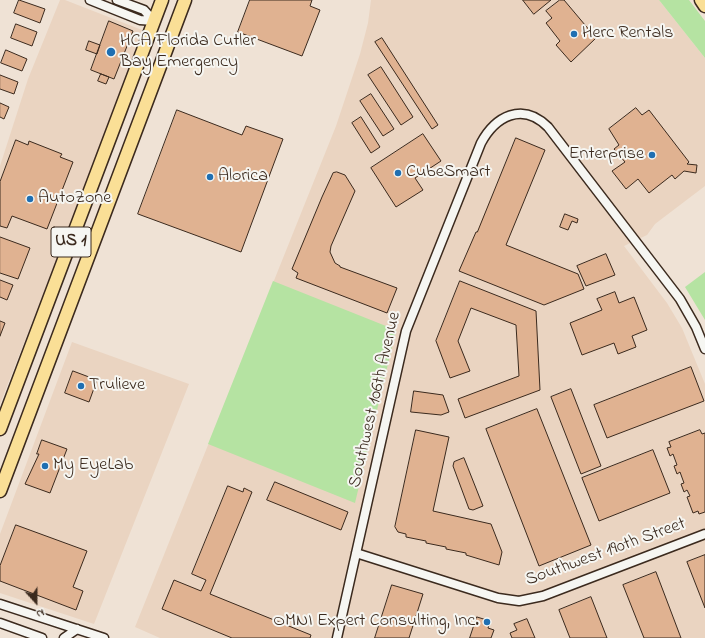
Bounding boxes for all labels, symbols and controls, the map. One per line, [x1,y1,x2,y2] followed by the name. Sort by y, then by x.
[582,23,673,45] place label: Herc Rentals
[569,29,579,39] marker: Herc Rentals
[120,31,256,74] place label: HCA Florida Cutler Bay Emergency
[105,46,117,58] marker: HCA Florida Cutler Bay Emergency
[569,144,644,166] place label: Enterprise
[647,150,657,160] marker: Enterprise
[406,162,491,184] place label: CubeSmart
[218,166,268,188] place label: Alorica
[393,168,403,178] marker: CubeSmart
[205,172,215,182] marker: Alorica
[38,188,111,210] place label: AutoZone
[25,194,35,204] marker: AutoZone
[51,227,91,257] road number: US 1
[345,310,407,490] street label: Southwest 106th Avenue
[89,375,145,397] place label: Trulieve
[76,381,86,391] marker: Trulieve
[53,455,133,477] place label: My EyeLab
[40,461,50,471] marker: My EyeLab
[523,514,689,592] street label: Southwest 190th Street
[16,582,56,622] north arrow
[34,604,47,622] text: N
[273,611,479,633] place label: OMNI Expert Consulting, Inc.
[482,617,492,627] marker: OMNI Expert Consulting, Inc.

